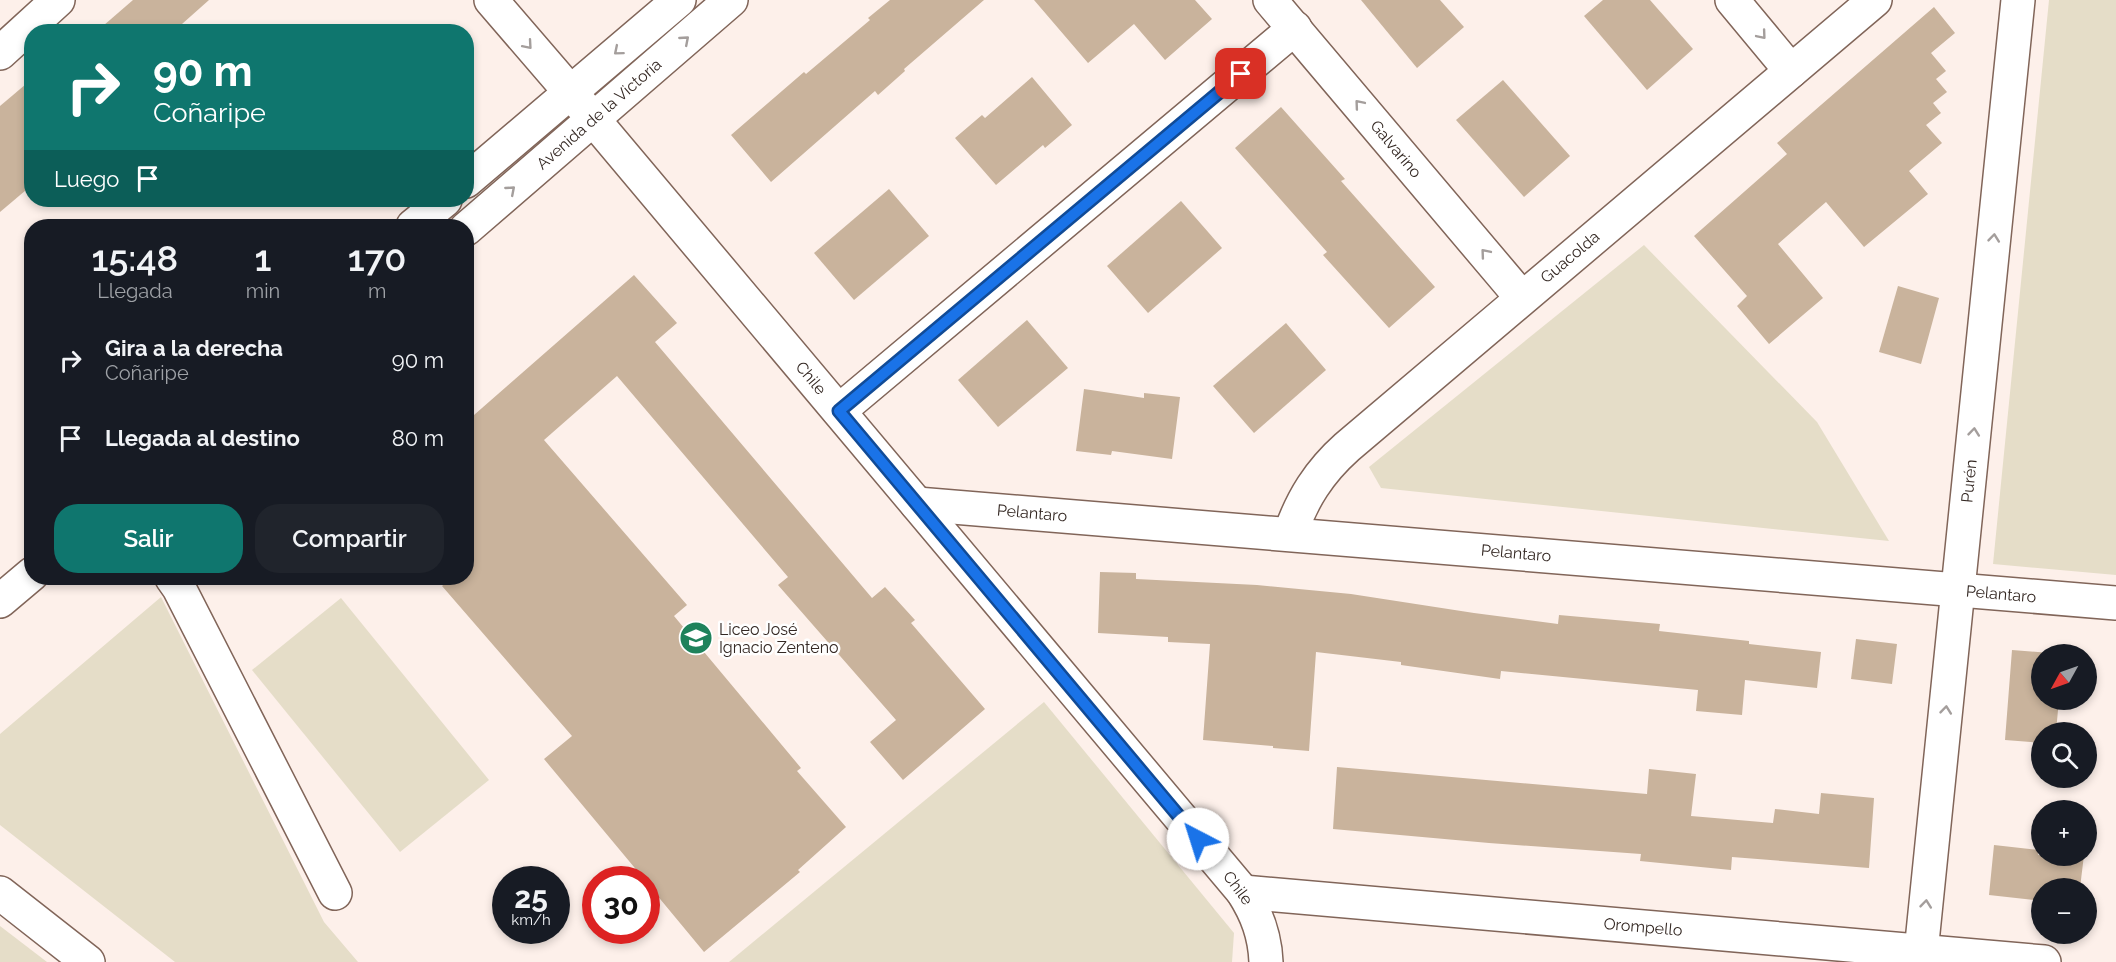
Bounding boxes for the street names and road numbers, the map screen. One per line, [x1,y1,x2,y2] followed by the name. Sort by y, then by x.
[533,55,665,173] street label: Avenida de la Victoria
[1366,116,1426,182] street label: Galvarino
[1537,227,1603,287] street label: Guacolda
[792,358,830,398] street label: Chile
[1957,458,1981,504] street label: Purén
[996,500,1068,526] street label: Pelantaro
[1480,540,1552,566] street label: Pelantaro
[1965,581,2037,607] street label: Pelantaro
[1219,867,1257,909] street label: Chile
[1603,914,1683,940] street label: Orompello

